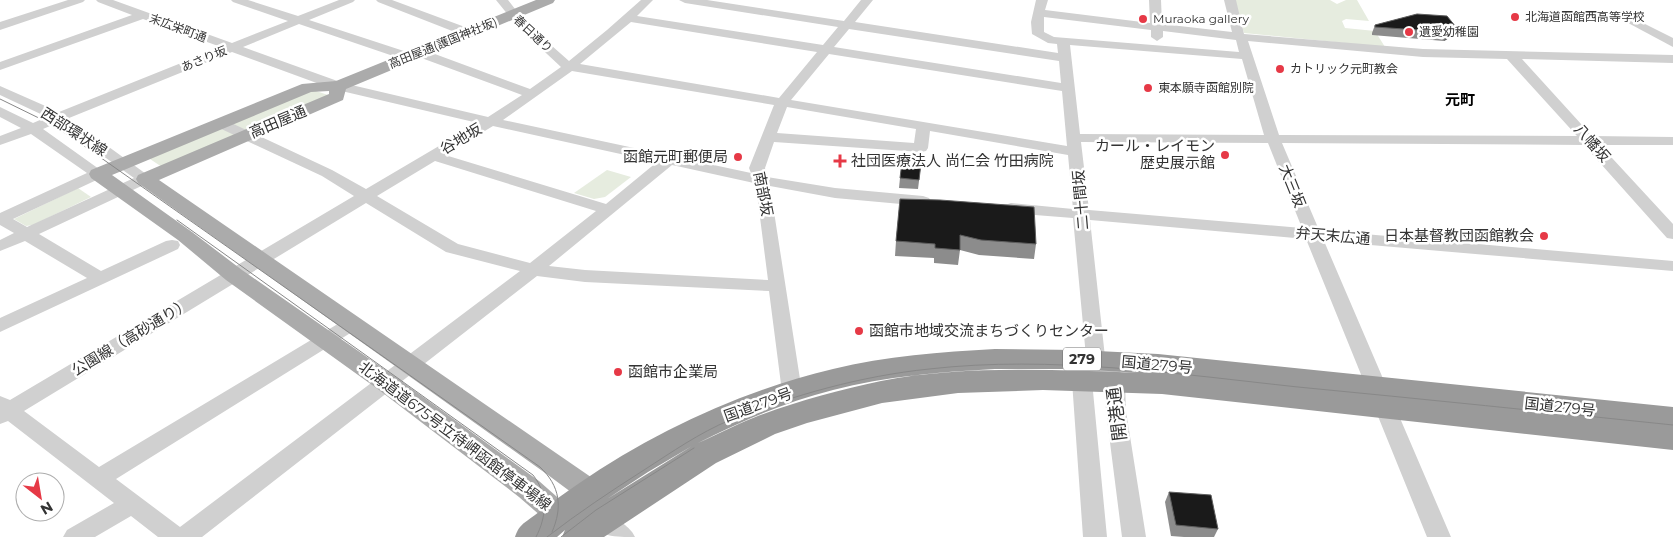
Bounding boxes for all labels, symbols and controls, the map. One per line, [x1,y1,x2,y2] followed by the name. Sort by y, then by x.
[1525,9,1645,24] place label: 北海道函館西高等学校
[147,10,209,45] street label: 末広栄町通
[1153,11,1249,26] place label: Muraoka gallery
[1509,11,1521,23] marker: 北海道函館西高等学校
[511,12,556,55] street label: 春日通り
[1137,13,1149,25] marker: Muraoka gallery
[386,14,499,71] street label: 高田屋通(護国神社坂)
[1419,24,1479,39] place label: 遺愛幼稚園
[1403,26,1415,38] marker: 遺愛幼稚園
[179,43,229,74] street label: あさり坂
[1290,61,1398,76] place label: カトリック元町教会
[1274,63,1286,75] marker: カトリック元町教会
[1158,80,1254,95] place label: 東本願寺函館別院
[1142,82,1154,94] marker: 東本願寺函館別院
[1445,90,1475,109] district label: 元町
[246,101,309,142] street label: 高田屋通
[38,103,111,160] street label: 西部環状線
[437,119,485,158] street label: 谷地坂
[1570,120,1614,166] street label: 八幡坂
[1095,136,1215,172] place label: カール・レイモン 歴史展示館
[623,147,728,166] place label: 函館元町郵便局
[1219,149,1231,161] marker: カール・レイモン 歴史展示館
[732,151,744,163] marker: 函館元町郵便局
[851,151,1054,170] place label: 社団医療法人 尚仁会 竹田病院
[833,154,847,168] marker: 社団医療法人 尚仁会 竹田病院
[1275,161,1310,210] street label: 大三坂
[1068,169,1093,231] street label: 二十間坂
[750,170,777,218] street label: 南部坂
[1295,223,1371,248] street label: 弁天末広通
[1384,226,1534,245] place label: 日本基督教団函館教会
[1538,230,1550,242] marker: 日本基督教団函館教会
[68,294,194,379] street label: 公園線（高砂通り）
[869,321,1109,340] place label: 函館市地域交流まちづくりセンター
[853,325,865,337] marker: 函館市地域交流まちづくりセンター
[1063,348,1101,370] road number: 279
[1121,352,1193,377] street label: 国道279号
[355,357,555,514] street label: 北海道道675号立待岬函館停車場線
[628,362,718,381] place label: 函館市企業局
[612,366,624,378] marker: 函館市企業局
[721,383,795,426] street label: 国道279号
[1103,386,1131,442] street label: 開港通
[1524,393,1597,420] street label: 国道279号
[15,472,65,522] north arrow
[37,498,56,519] text: N

